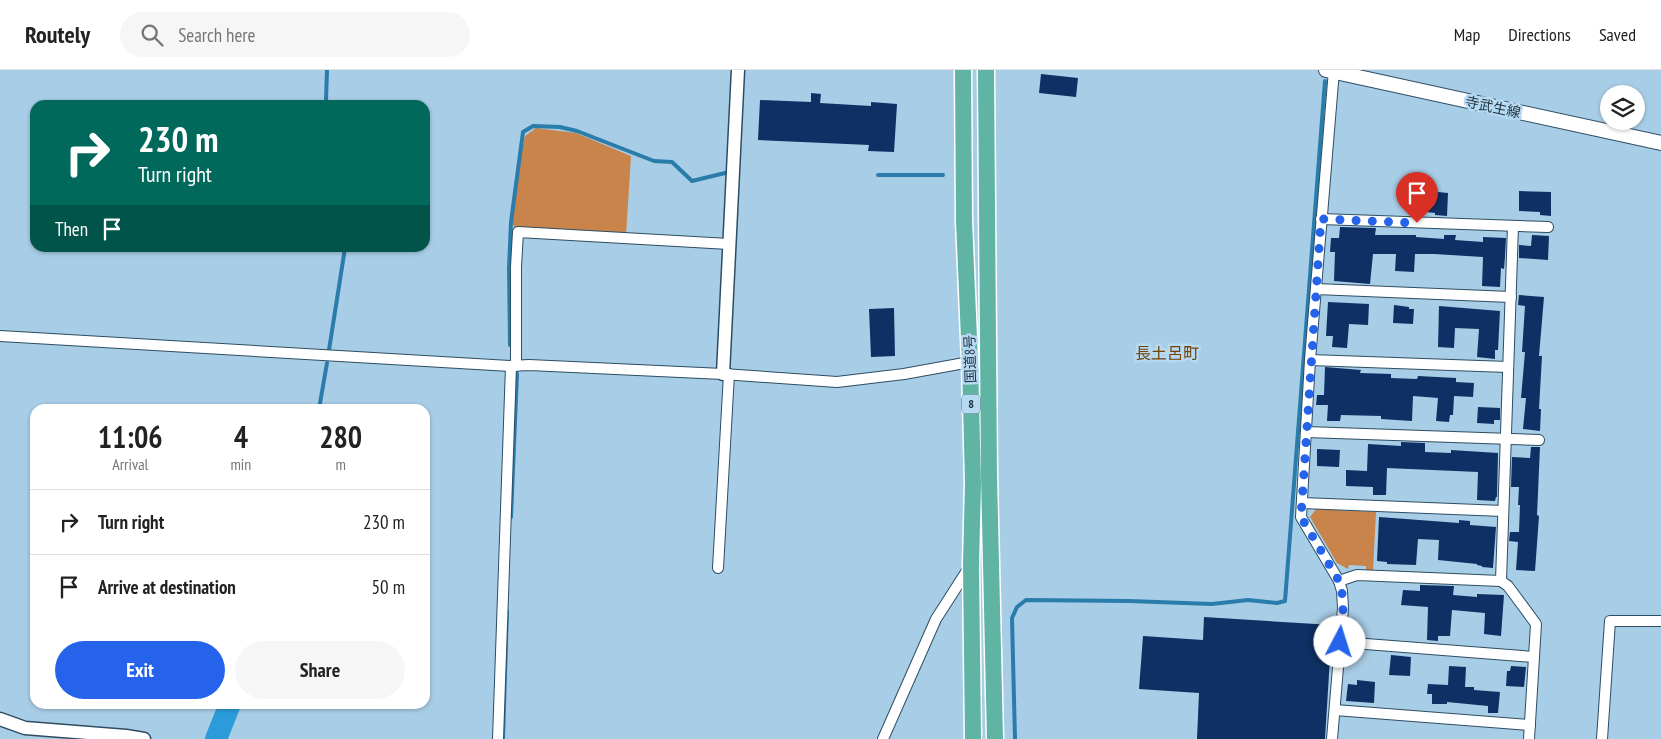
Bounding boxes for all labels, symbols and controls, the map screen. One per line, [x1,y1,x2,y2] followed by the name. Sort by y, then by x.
[120,12,470,57] search box
[25,19,90,50] text: Routely
[138,21,166,49] icon: search
[178,23,255,47] text: Search here
[1454,23,1480,46] text: Map
[1508,23,1571,46] text: Directions
[1599,23,1636,46] text: Saved
[1600,85,1645,130] map controls
[1600,85,1645,130] button: layers
[1464,92,1522,122] street label: 寺武生線
[138,116,219,162] text: 230 m
[55,120,120,185] icon: right
[138,160,212,188] text: Turn right
[1396,172,1438,223] pin
[1403,179,1431,207] icon: arrive
[98,215,126,243] icon: arrive
[55,217,88,241] text: Then
[960,335,980,383] street label: 国道8号
[1135,343,1199,363] district label: 長土呂町
[962,394,980,414] road number: 8
[98,417,163,456] text: 11:06
[234,417,248,456] text: 4
[319,417,362,456] text: 280
[112,454,148,474] text: Arrival
[230,454,251,474] text: min
[335,454,346,474] text: m
[55,508,83,536] icon: right
[98,510,164,534] text: Turn right
[363,510,405,534] text: 230 m
[55,573,83,601] icon: arrive
[98,575,236,599] text: Arrive at destination
[372,575,405,599] text: 50 m
[1313,615,1365,667] position arrow
[55,641,225,699] button: Exit
[235,641,405,699] button: Share

